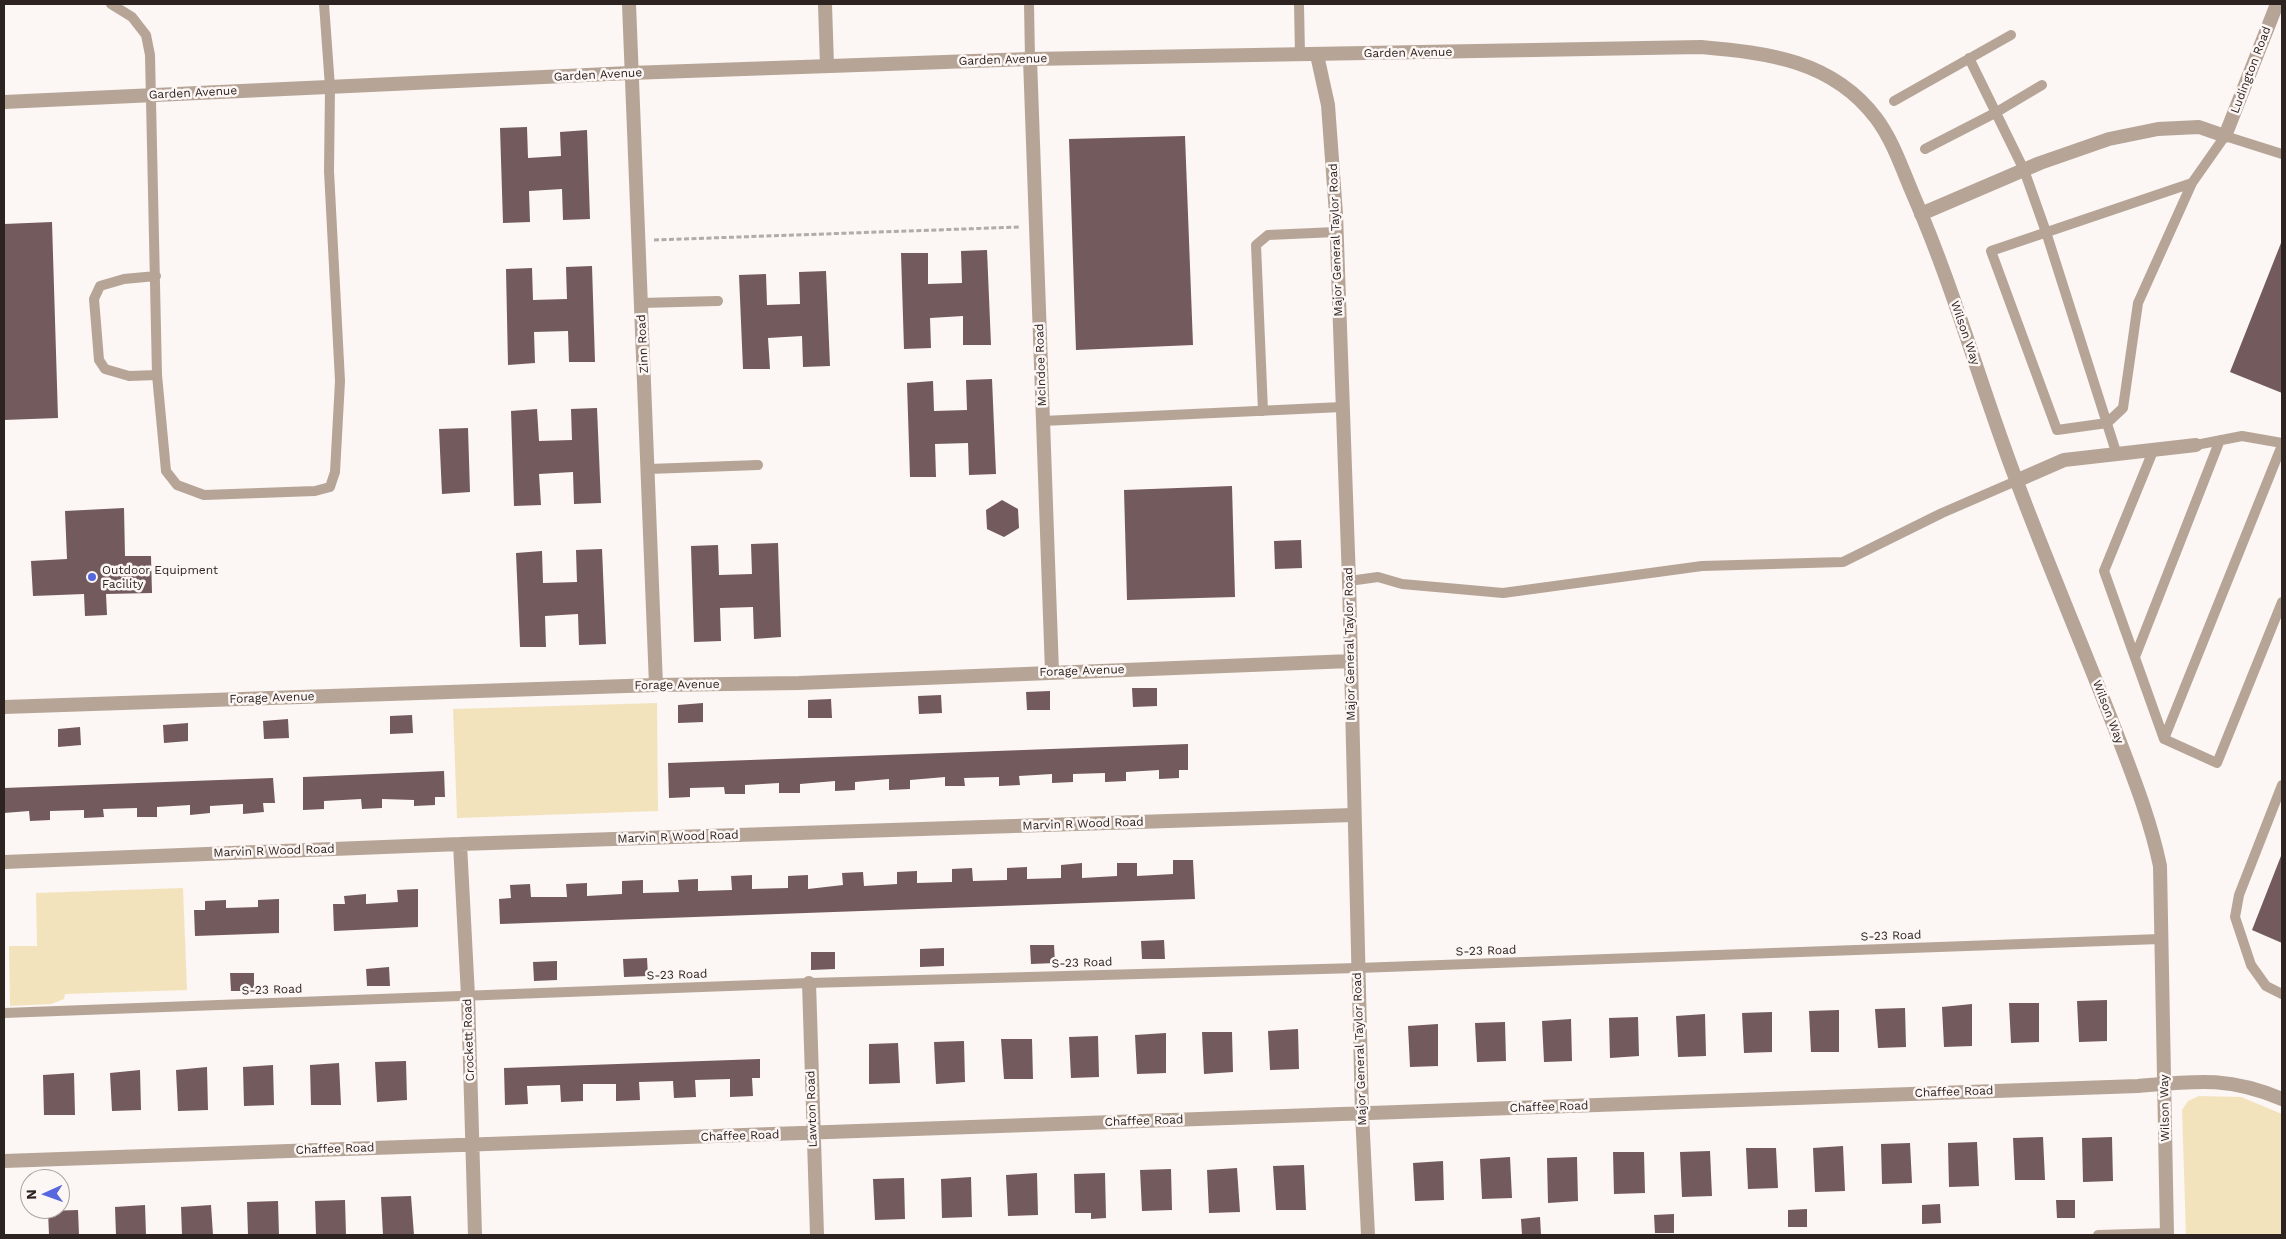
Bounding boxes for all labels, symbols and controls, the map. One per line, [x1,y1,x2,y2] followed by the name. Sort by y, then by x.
[2228,24,2274,116] street label: Ludington Road
[1364,45,1452,61] street label: Garden Avenue
[958,51,1048,69] street label: Garden Avenue
[553,65,643,85] street label: Garden Avenue
[148,83,238,103] street label: Garden Avenue
[1326,163,1346,317] street label: Major General Taylor Road
[1947,299,1983,367] street label: Wilson Way
[634,314,652,374] street label: Zinn Road
[1032,323,1050,407] street label: McIndoe Road
[102,563,218,591] place label: Outdoor Equipment Facility
[1341,567,1359,721] street label: Major General Taylor Road
[86,571,98,583] marker: Outdoor Equipment Facility
[1039,662,1125,680] street label: Forage Avenue
[634,677,720,693] street label: Forage Avenue
[2089,678,2127,746] street label: Wilson Way
[229,689,315,707] street label: Forage Avenue
[1022,815,1144,833] street label: Marvin R Wood Road
[617,828,739,846] street label: Marvin R Wood Road
[213,842,335,860] street label: Marvin R Wood Road
[1860,928,1922,944] street label: S-23 Road
[1455,943,1517,959] street label: S-23 Road
[1051,955,1113,971] street label: S-23 Road
[646,967,708,983] street label: S-23 Road
[1350,972,1370,1126] street label: Major General Taylor Road
[241,982,303,998] street label: S-23 Road
[460,998,478,1082] street label: Crockett Road
[803,1070,821,1148] street label: Lawton Road
[2157,1074,2173,1142] street label: Wilson Way
[1914,1083,1994,1101] street label: Chaffee Road
[1509,1098,1589,1116] street label: Chaffee Road
[1104,1112,1184,1130] street label: Chaffee Road
[700,1127,780,1145] street label: Chaffee Road
[295,1140,375,1158] street label: Chaffee Road
[20,1169,70,1219] north arrow
[23,1189,39,1200] text: N

